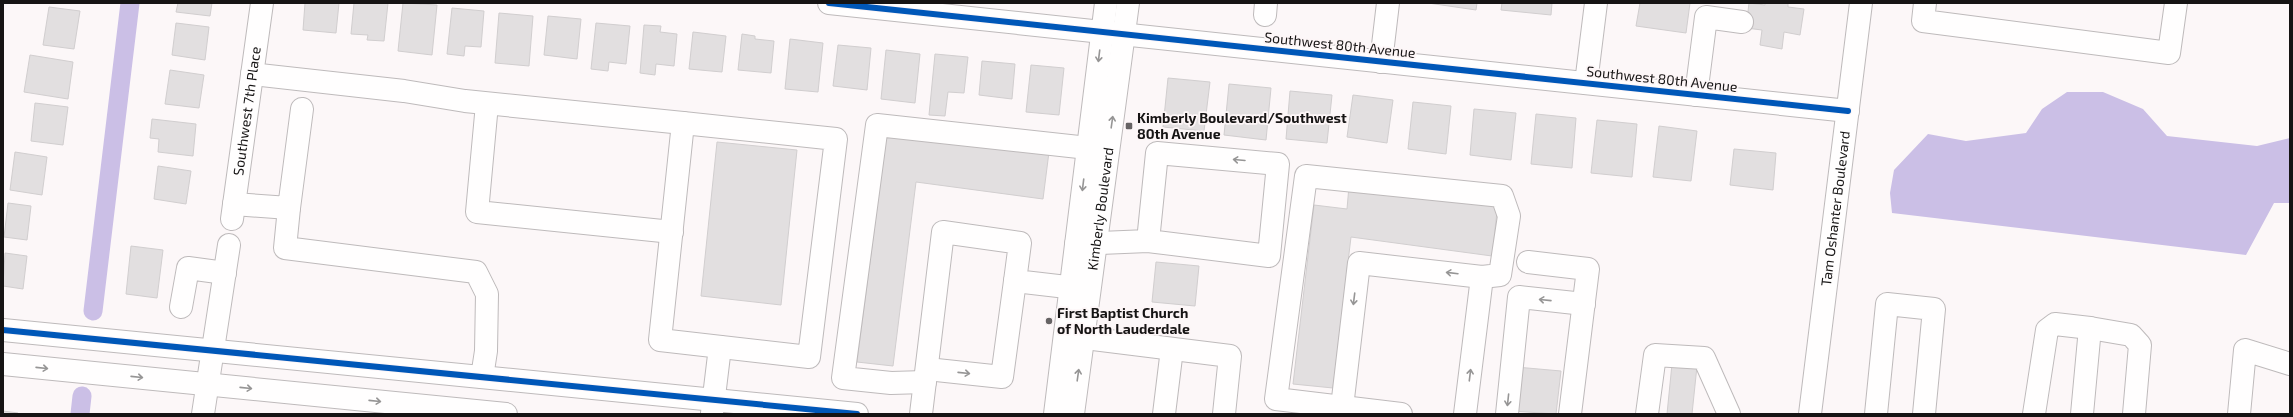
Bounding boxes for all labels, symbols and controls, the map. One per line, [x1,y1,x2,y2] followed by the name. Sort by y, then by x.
[1264,28,1417,61] street label: Southwest 80th Avenue
[229,45,264,177] street label: Southwest 7th Place
[1095,49,1103,62] one-way arrow
[1586,62,1739,95] street label: Southwest 80th Avenue
[1137,109,1347,142] place label: Kimberly Boulevard/Southwest 80th Avenue
[1108,116,1116,129] one-way arrow
[1124,121,1134,131] marker: Kimberly Boulevard/Southwest 80th Avenue
[1817,130,1853,287] street label: Tam Oshanter Boulevard
[1083,146,1117,271] street label: Kimberly Boulevard
[1233,157,1246,164] one-way arrow
[1079,178,1087,191] one-way arrow
[1446,269,1459,277] one-way arrow
[1351,292,1358,305] one-way arrow
[1539,296,1552,303] one-way arrow
[1057,304,1190,337] place label: First Baptist Church of North Lauderdale
[1044,316,1054,326] marker: First Baptist Church of North Lauderdale
[35,364,48,371] one-way arrow
[957,369,970,377] one-way arrow
[1074,369,1082,382] one-way arrow
[1466,369,1474,382] one-way arrow
[130,374,143,381] one-way arrow
[239,385,252,392] one-way arrow
[1505,394,1512,407] one-way arrow
[368,397,381,405] one-way arrow

